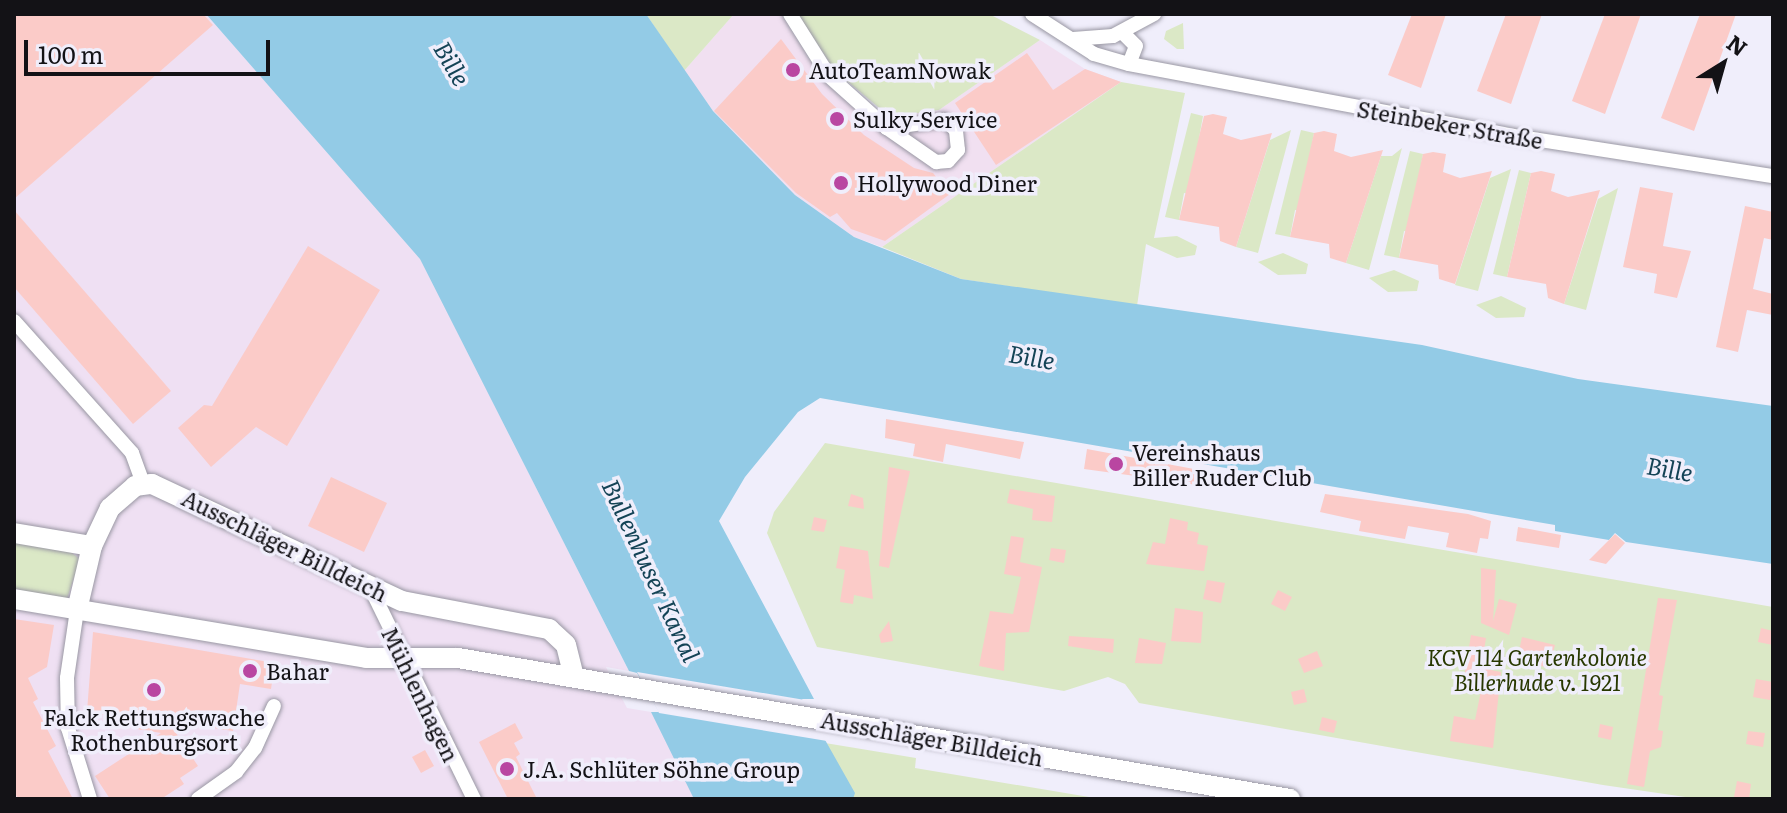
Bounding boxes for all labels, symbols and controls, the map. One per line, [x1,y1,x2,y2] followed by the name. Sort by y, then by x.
[28,24,274,74] scale bar
[1683,24,1763,104] north arrow
[1720,26,1755,63] text: N
[38,36,104,71] text: 100 m
[429,36,477,90] water label: Bille
[809,57,991,83] place label: AutoTeamNowak
[784,61,802,79] marker: AutoTeamNowak
[1355,95,1545,153] street label: Steinbeker Straße
[853,106,997,132] place label: Sulky-Service
[828,110,846,128] marker: Sulky-Service
[857,170,1037,196] place label: Hollywood Diner
[832,174,850,192] marker: Hollywood Diner
[1007,338,1057,374] water label: Bille
[1132,438,1312,490] place label: Vereinshaus Biller Ruder Club
[1645,450,1695,486] water label: Bille
[1107,455,1125,473] marker: Vereinshaus Biller Ruder Club
[597,474,707,666] water label: Bullenhuser Kanal
[178,484,392,606] street label: Ausschläger Billdeich
[377,622,465,766] street label: Mühlenhagen
[1427,643,1647,694] park label: KGV 114 Gartenkolonie Billerhude v. 1921
[266,658,329,684] place label: Bahar
[241,662,259,680] marker: Bahar
[145,681,163,699] marker: Falck Rettungswache Rothenburgsort
[43,703,265,754] place label: Falck Rettungswache Rothenburgsort
[819,705,1045,771] street label: Ausschläger Billdeich
[523,756,800,782] place label: J.A. Schlüter Söhne Group
[498,760,516,778] marker: J.A. Schlüter Söhne Group

